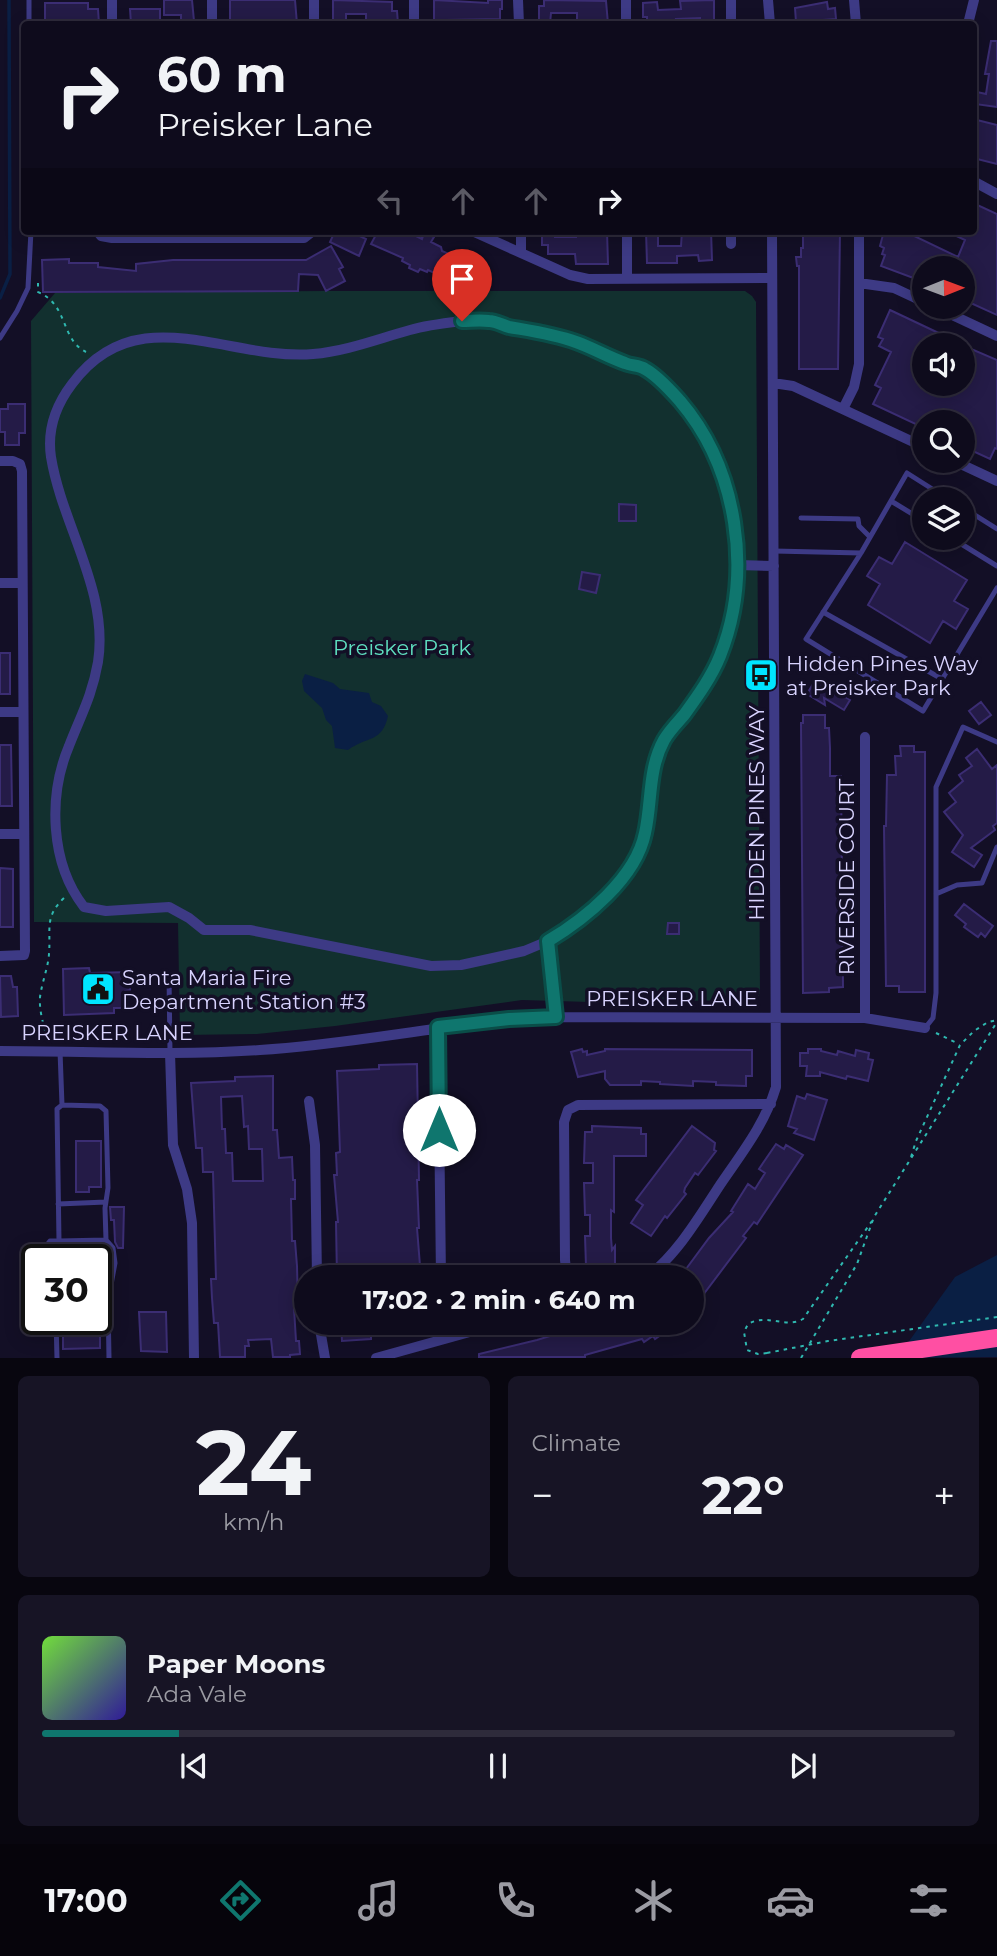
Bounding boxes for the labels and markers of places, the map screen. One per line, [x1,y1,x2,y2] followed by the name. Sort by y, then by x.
[432,249,492,321] pin
[786,651,979,700] place label: Hidden Pines Way at Preisker Park
[742,656,780,694] bus stop icon: Hidden Pines Way at Preisker Park
[122,965,366,1014] place label: Santa Maria Fire Department Station #3
[79,970,117,1008] public building icon: Santa Maria Fire Department Station #3

